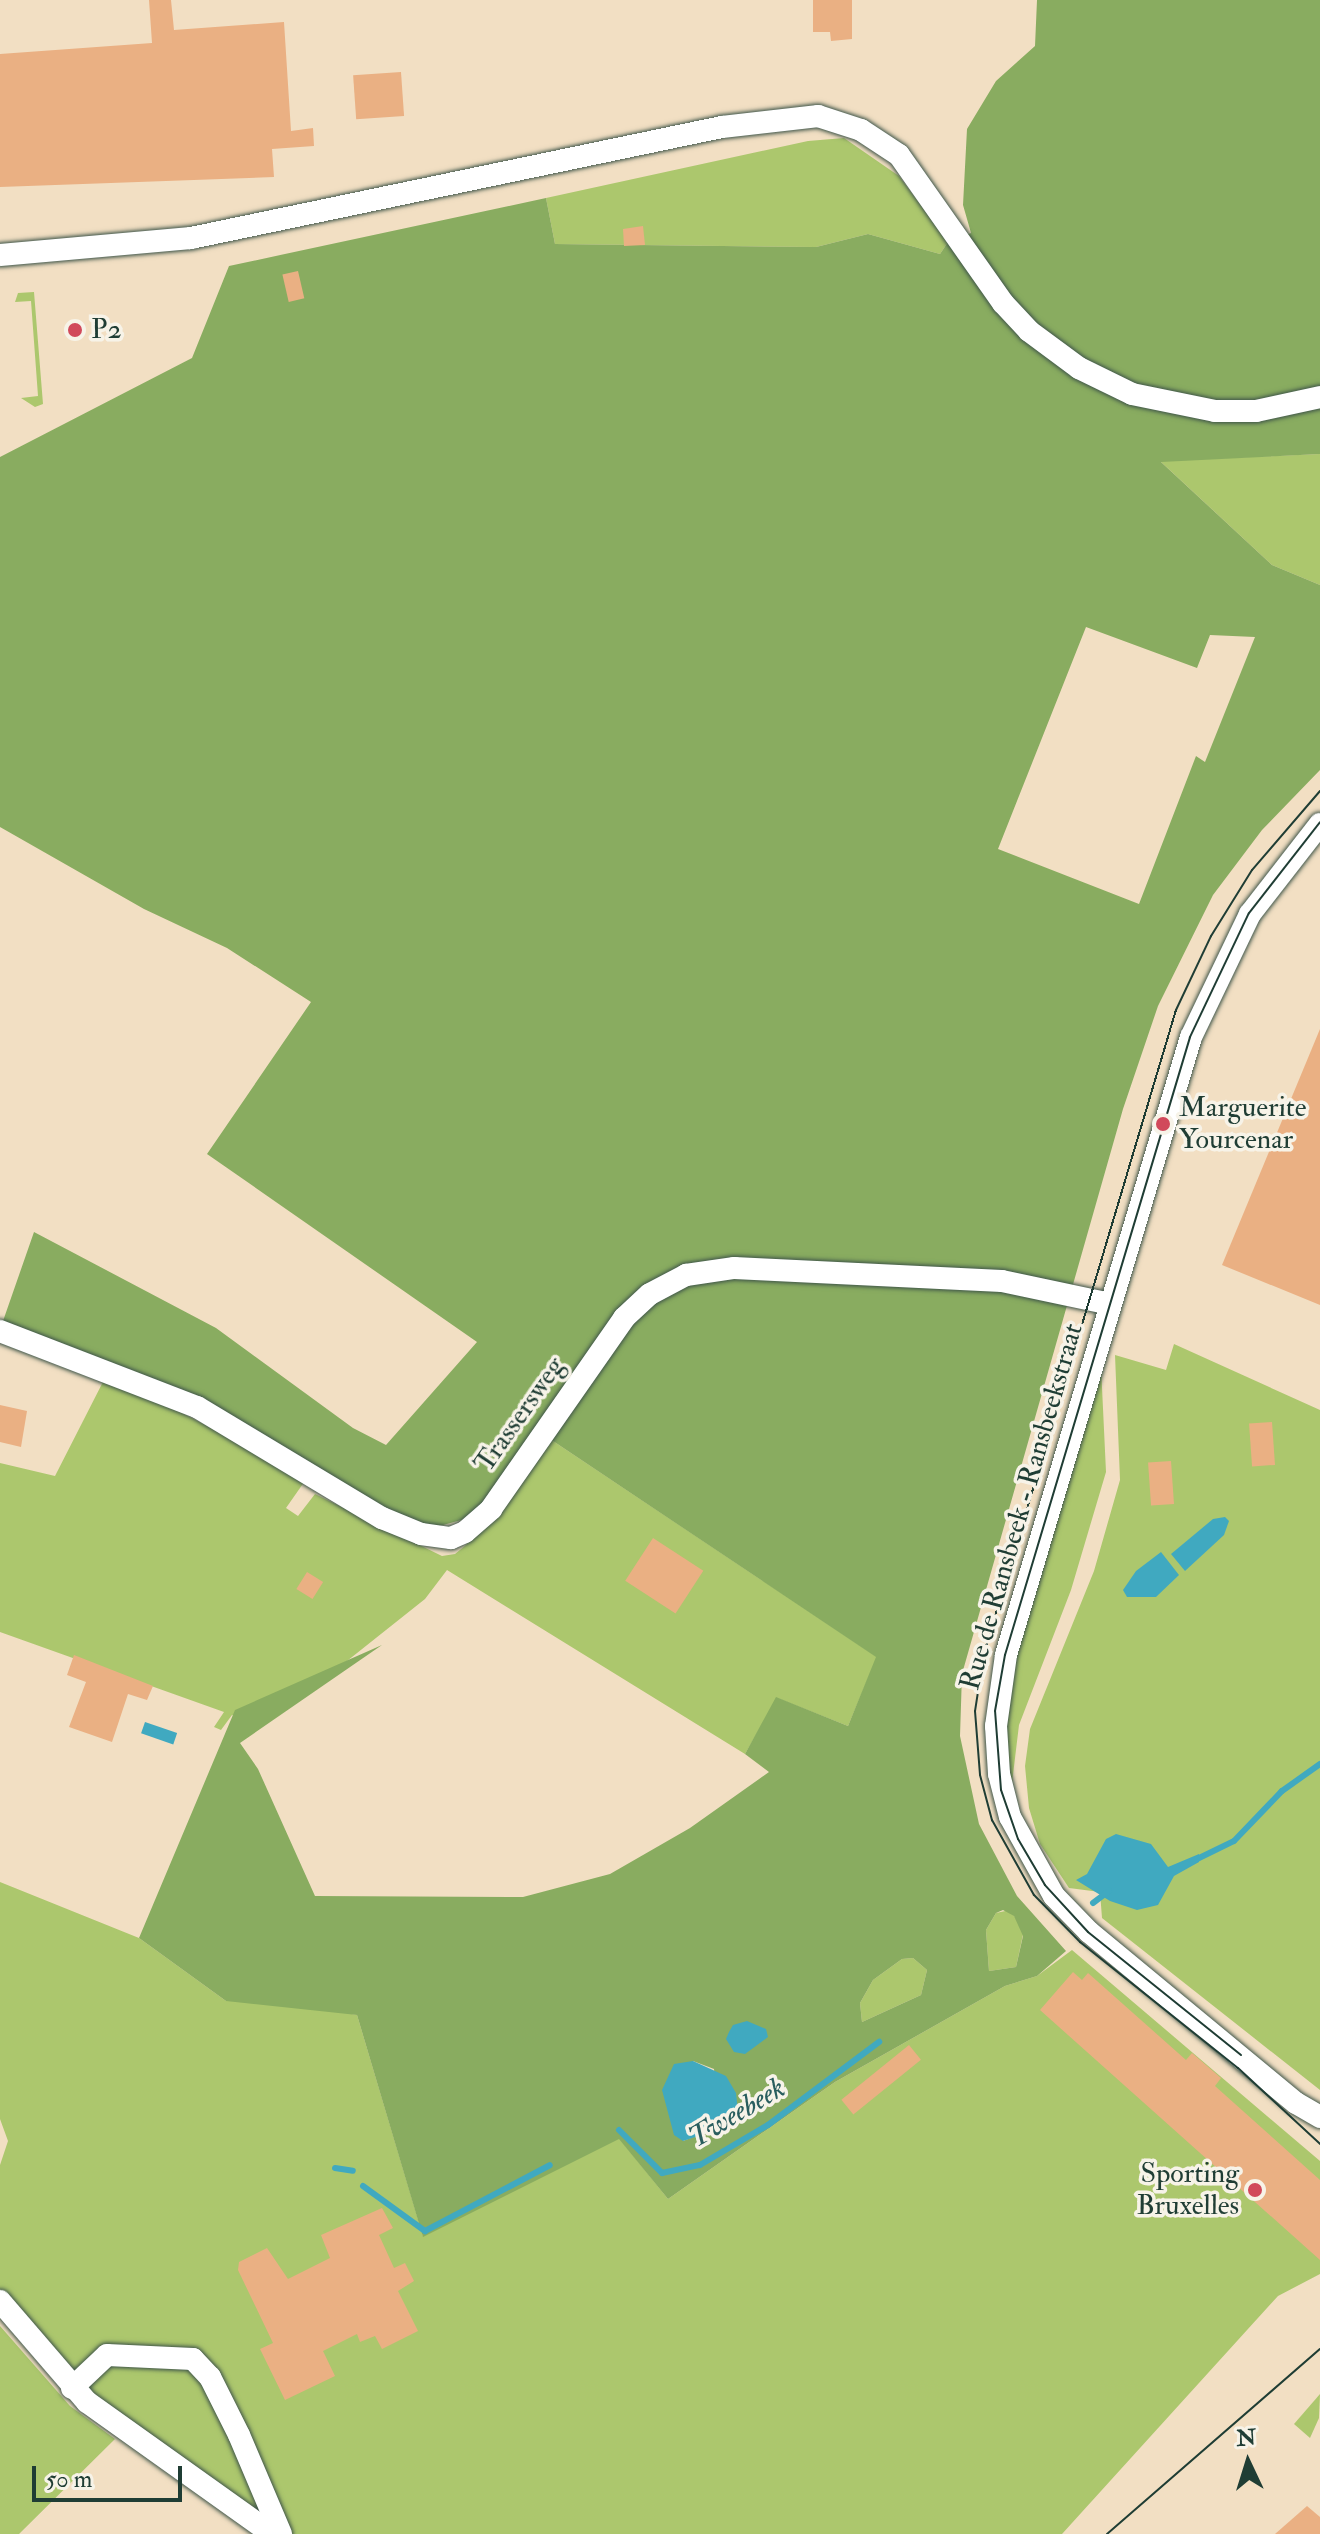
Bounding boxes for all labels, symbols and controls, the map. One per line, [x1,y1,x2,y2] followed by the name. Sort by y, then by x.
[91,313,122,347] place label: P2
[66,321,84,339] marker: P2
[1179,1091,1306,1157] place label: Marguerite Yourcenar
[1154,1115,1172,1133] marker: Marguerite Yourcenar
[953,1320,1091,1694] street label: Rue de Ransbeek - Ransbeekstraat
[468,1351,572,1479] street label: Trassersweg
[682,2070,792,2156] water label: Tweebeek
[1136,2157,1239,2223] place label: Sporting Bruxelles
[1246,2181,1264,2199] marker: Sporting Bruxelles
[1208,2422,1288,2502] north arrow
[1236,2423,1257,2453] text: N
[36,2450,186,2500] scale bar
[46,2464,92,2495] text: 50 m

